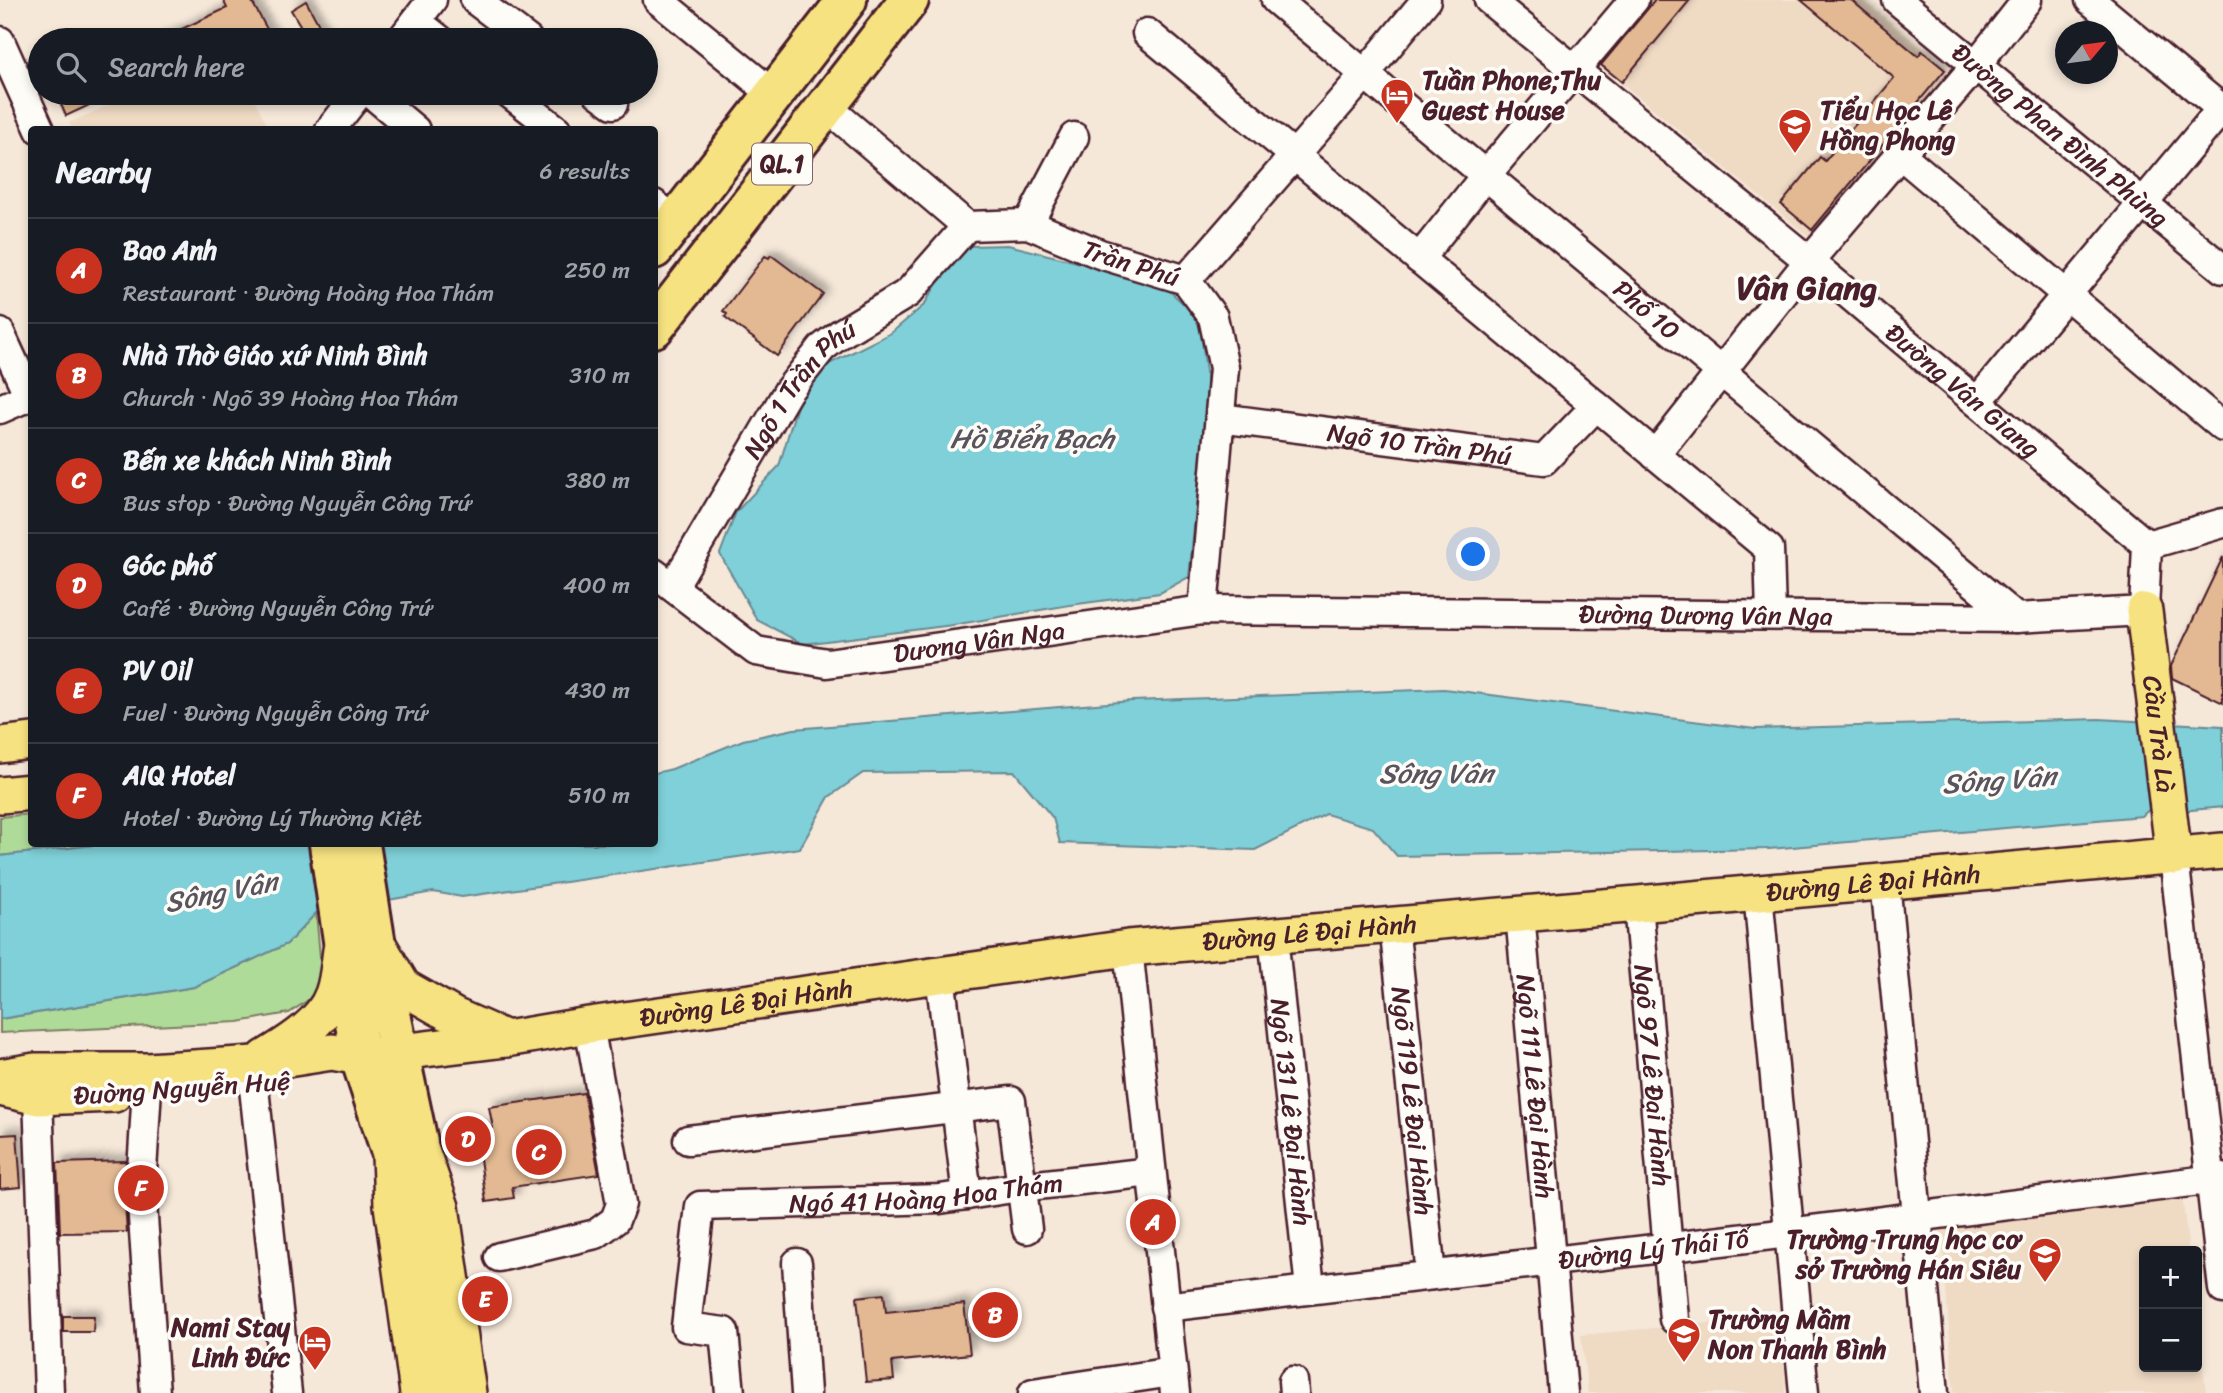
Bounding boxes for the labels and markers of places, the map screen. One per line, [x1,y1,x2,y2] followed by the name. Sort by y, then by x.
[1422,57,1602,133] place label: Tuần Phone;Thu Guest House
[1378,76,1416,125] hotel icon: Tuần Phone;Thu Guest House
[1820,87,1955,163] place label: Tiểu Học Lê Hồng Phong
[1776,106,1814,155] school or university icon: Tiểu Học Lê Hồng Phong
[445,1113,491,1165] pin: D
[516,1126,562,1178] pin: C
[118,1162,164,1214] pin: F
[1130,1196,1176,1248] pin: A
[1787,1216,2024,1292] place label: Trường Trung học cơ sở Trường Hán Siêu
[2026,1235,2064,1284] school or university icon: Trường Trung học cơ sở Trường Hán Siêu
[462,1273,508,1325] pin: E
[972,1289,1018,1341] pin: B
[1707,1296,1887,1372] place label: Trường Mầm Non Thanh Bình
[170,1304,291,1380] place label: Nami Stay Linh Đức
[1665,1315,1703,1364] school or university icon: Trường Mầm Non Thanh Bình
[296,1323,334,1372] hotel icon: Nami Stay Linh Đức

